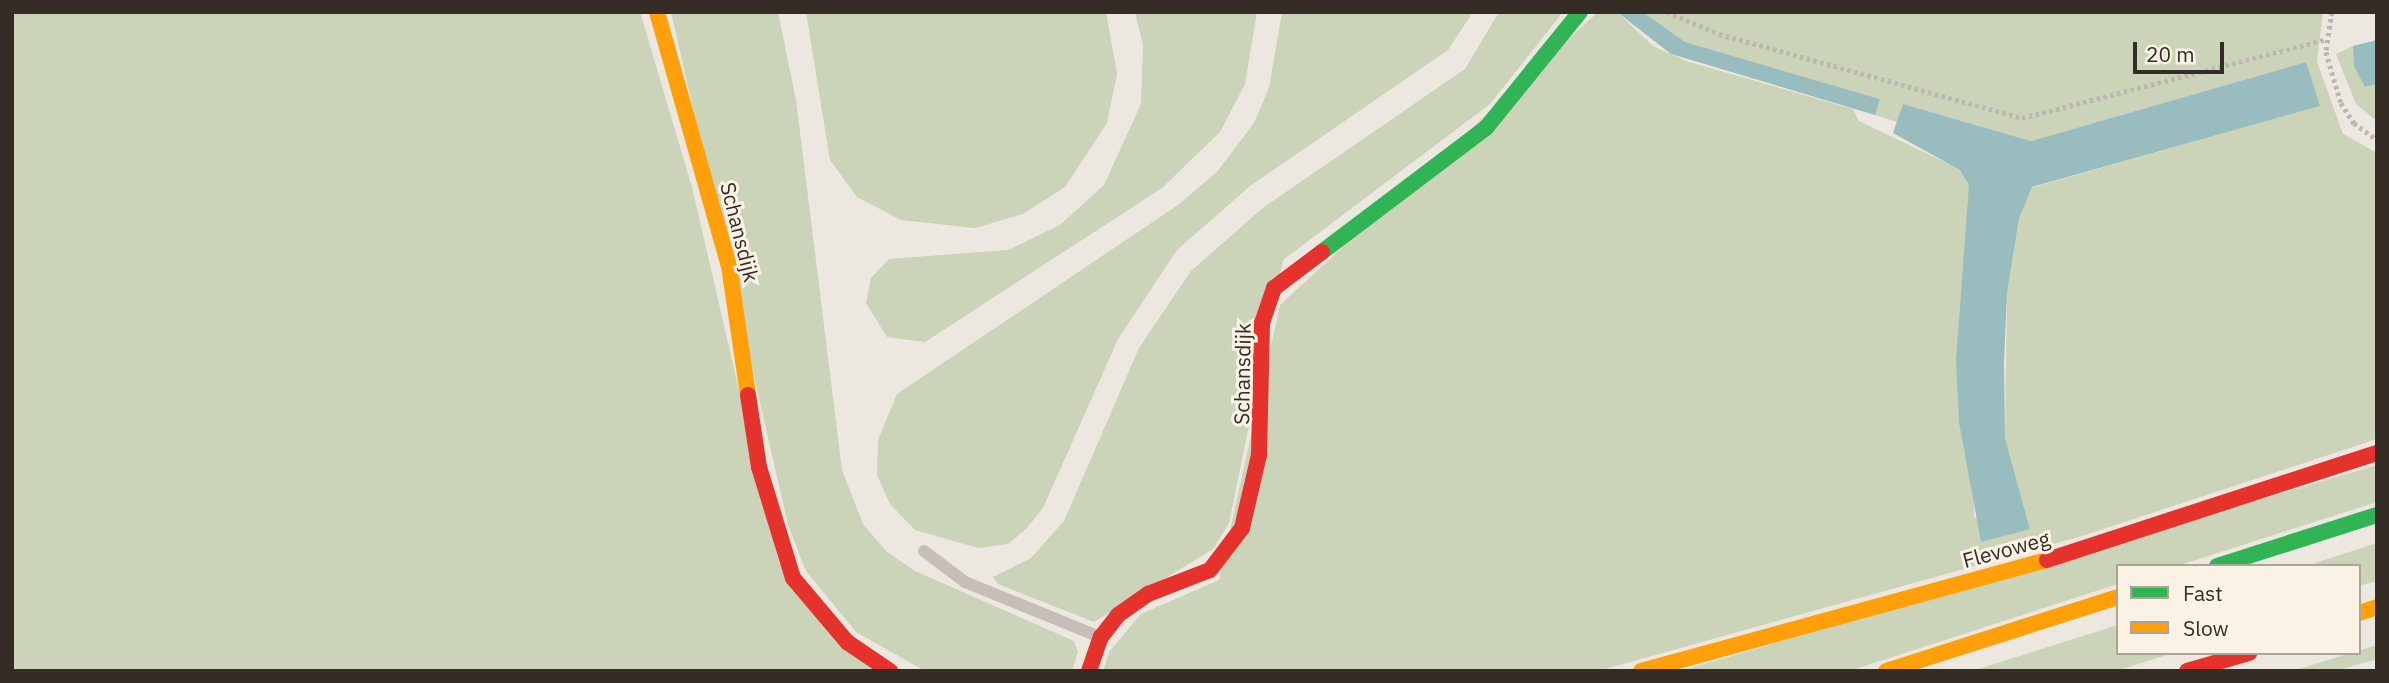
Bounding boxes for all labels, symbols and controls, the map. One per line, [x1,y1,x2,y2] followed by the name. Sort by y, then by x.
[2137,28,2228,72] scale bar
[2146,40,2195,68] text: 20 m
[715,180,765,284] street label: Schansdijk
[1229,323,1255,425] street label: Schansdijk
[1960,525,2052,573] street label: Flevoweg
[2116,564,2361,655] legend
[2183,579,2223,607] text: Fast
[2183,614,2229,642] text: Slow

